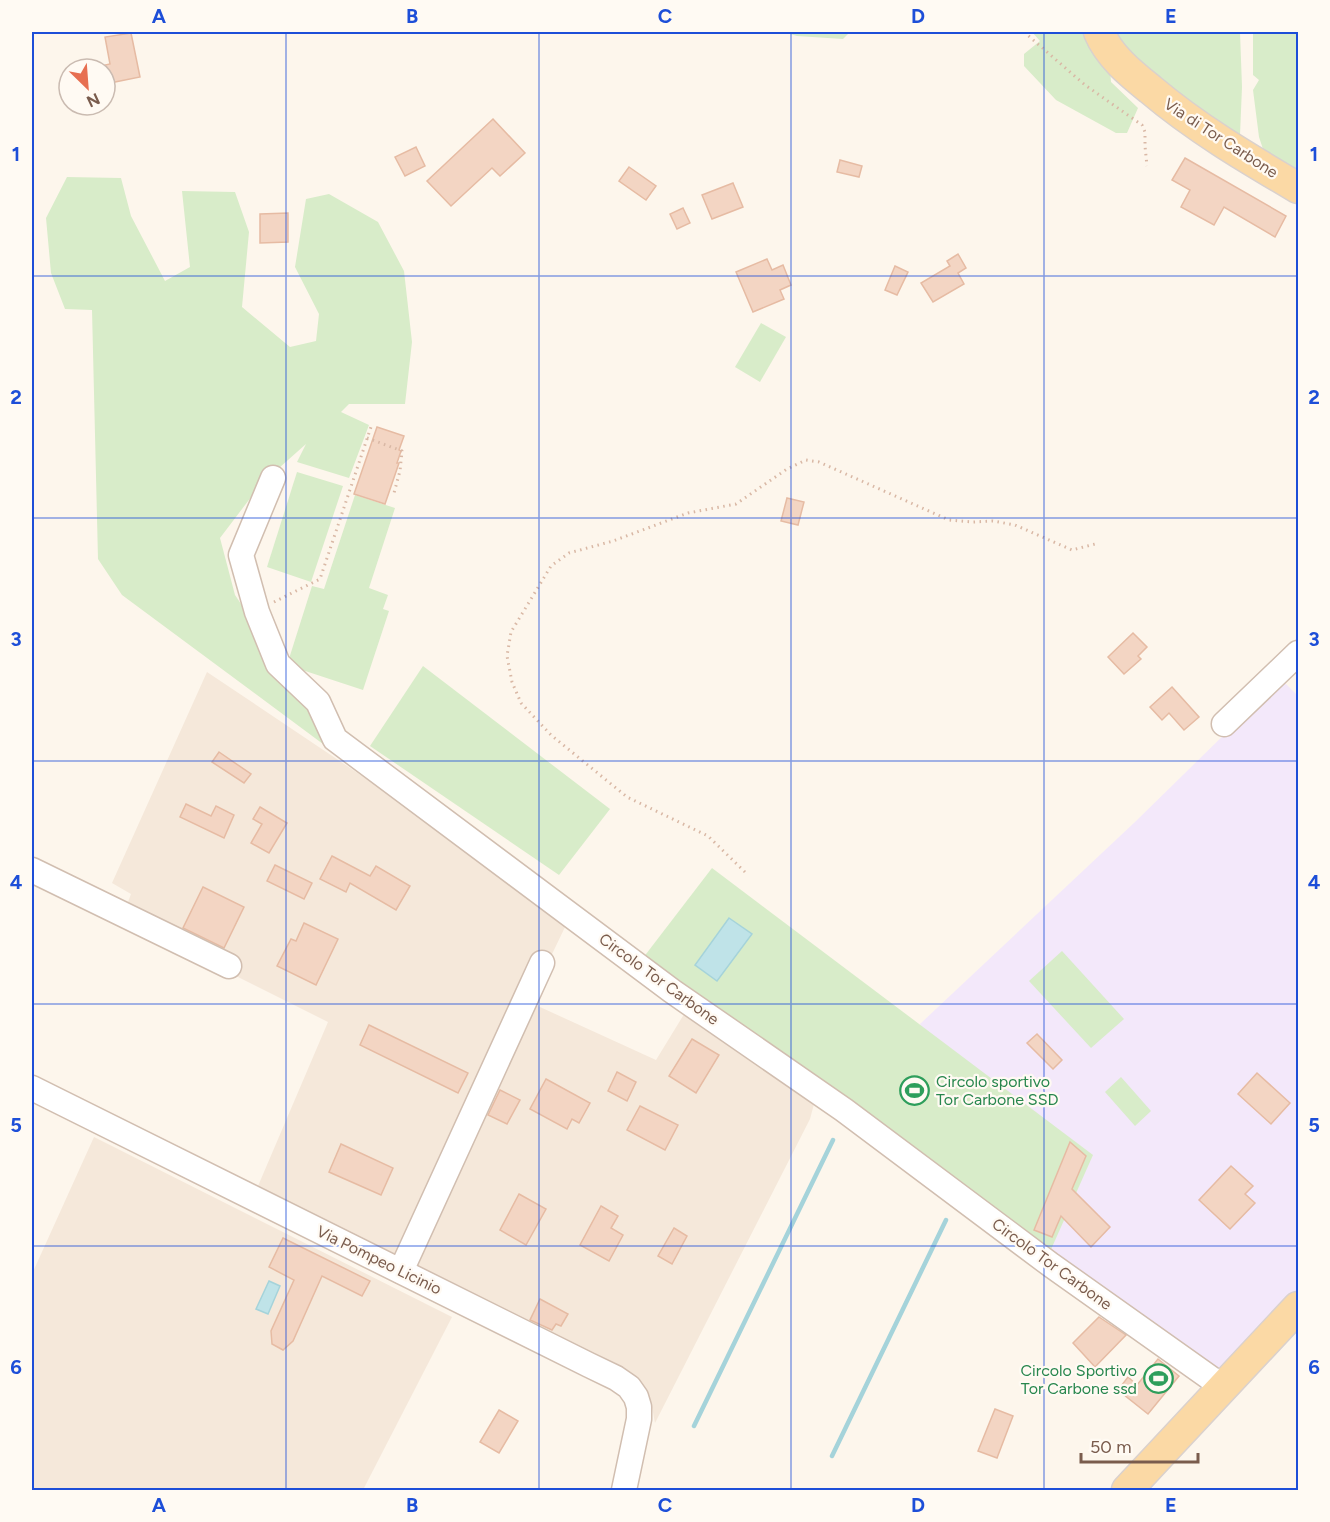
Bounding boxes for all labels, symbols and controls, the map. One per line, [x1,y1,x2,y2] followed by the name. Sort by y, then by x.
[152,4,167,28] text: A
[406,4,418,28] text: B
[658,4,672,28] text: C
[911,4,925,28] text: D
[1165,4,1177,28] text: E
[57,57,117,117] north arrow
[84,89,103,111] text: N
[1161,94,1282,182] street label: Via di Tor Carbone
[12,142,20,166] text: 1
[1310,142,1318,166] text: 1
[10,385,22,409] text: 2
[1308,385,1320,409] text: 2
[10,627,22,651] text: 3
[1308,627,1320,651] text: 3
[10,870,23,894] text: 4
[1308,870,1321,894] text: 4
[595,929,723,1029] street label: Circolo Tor Carbone
[936,1072,1059,1109] place label: Circolo sportivo Tor Carbone SSD
[899,1074,931,1106] sports icon: Circolo sportivo Tor Carbone SSD
[10,1113,22,1137] text: 5
[1308,1113,1320,1137] text: 5
[988,1214,1116,1314] street label: Circolo Tor Carbone
[313,1222,445,1298] street label: Via Pompeo Licinio
[10,1355,22,1379] text: 6
[1308,1355,1320,1379] text: 6
[1021,1361,1137,1398] place label: Circolo Sportivo Tor Carbone ssd
[1142,1363,1174,1395] sports icon: Circolo Sportivo Tor Carbone ssd
[1081,1426,1198,1464] scale bar
[1090,1436,1132,1458] text: 50 m
[152,1493,167,1517] text: A
[406,1493,418,1517] text: B
[658,1493,672,1517] text: C
[911,1493,925,1517] text: D
[1165,1493,1177,1517] text: E

